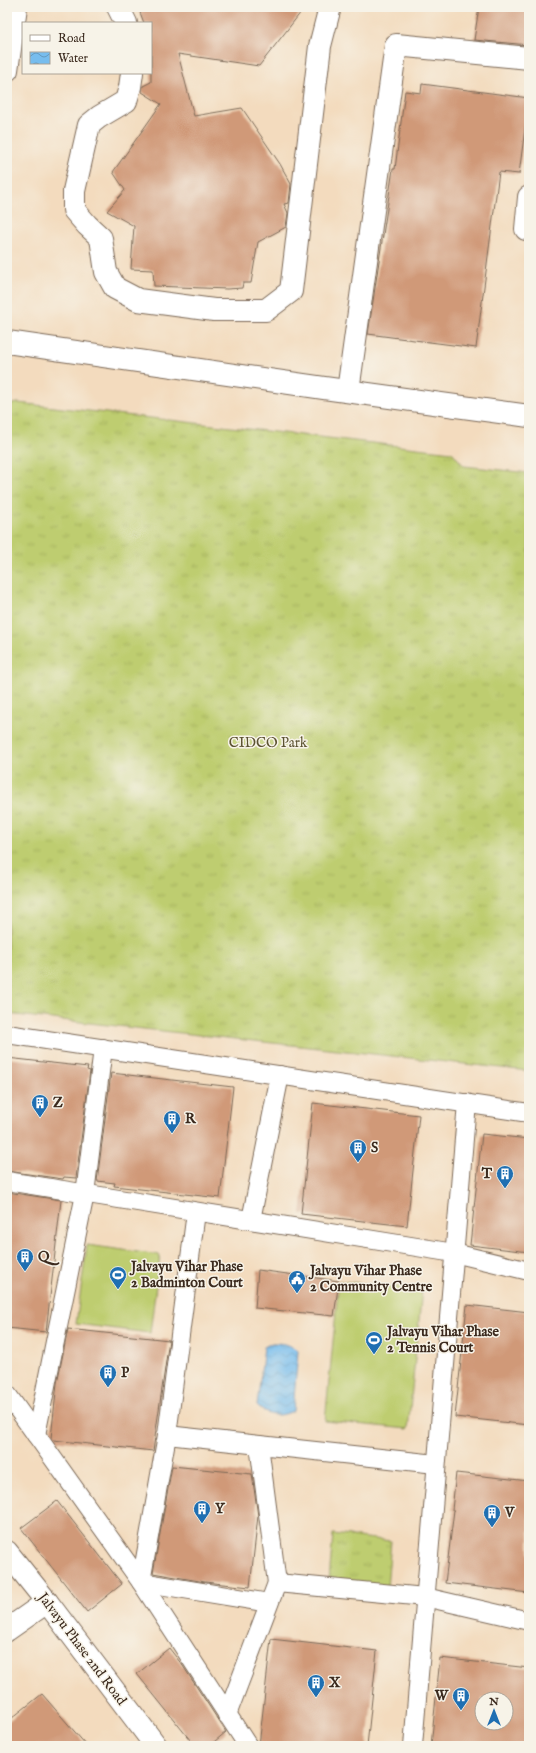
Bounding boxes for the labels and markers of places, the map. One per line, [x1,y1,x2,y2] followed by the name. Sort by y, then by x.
[30,1093,50,1118] building icon: Z
[53,1094,63,1112] place label: Z
[162,1109,182,1134] building icon: R
[185,1110,197,1128] place label: R
[348,1138,368,1163] building icon: S
[371,1139,378,1157] place label: S
[495,1164,515,1189] building icon: T
[481,1165,493,1183] place label: T
[15,1247,35,1272] building icon: Q
[38,1248,60,1266] place label: Q
[129,1258,243,1292] place label: Jalvayu Vihar Phase 2 Badminton Court
[308,1262,433,1296] place label: Jalvayu Vihar Phase 2 Community Centre
[108,1265,128,1290] sports icon: Jalvayu Vihar Phase 2 Badminton Court
[287,1269,307,1294] public building icon: Jalvayu Vihar Phase 2 Community Centre
[385,1323,499,1357] place label: Jalvayu Vihar Phase 2 Tennis Court
[364,1330,384,1355] sports icon: Jalvayu Vihar Phase 2 Tennis Court
[98,1363,118,1388] building icon: P
[121,1364,130,1382] place label: P
[192,1499,212,1524] building icon: Y
[215,1500,226,1518] place label: Y
[482,1503,502,1528] building icon: V
[504,1504,515,1522] place label: V
[306,1673,326,1698] building icon: X
[328,1674,341,1692] place label: X
[451,1686,471,1711] building icon: W
[434,1687,450,1705] place label: W

